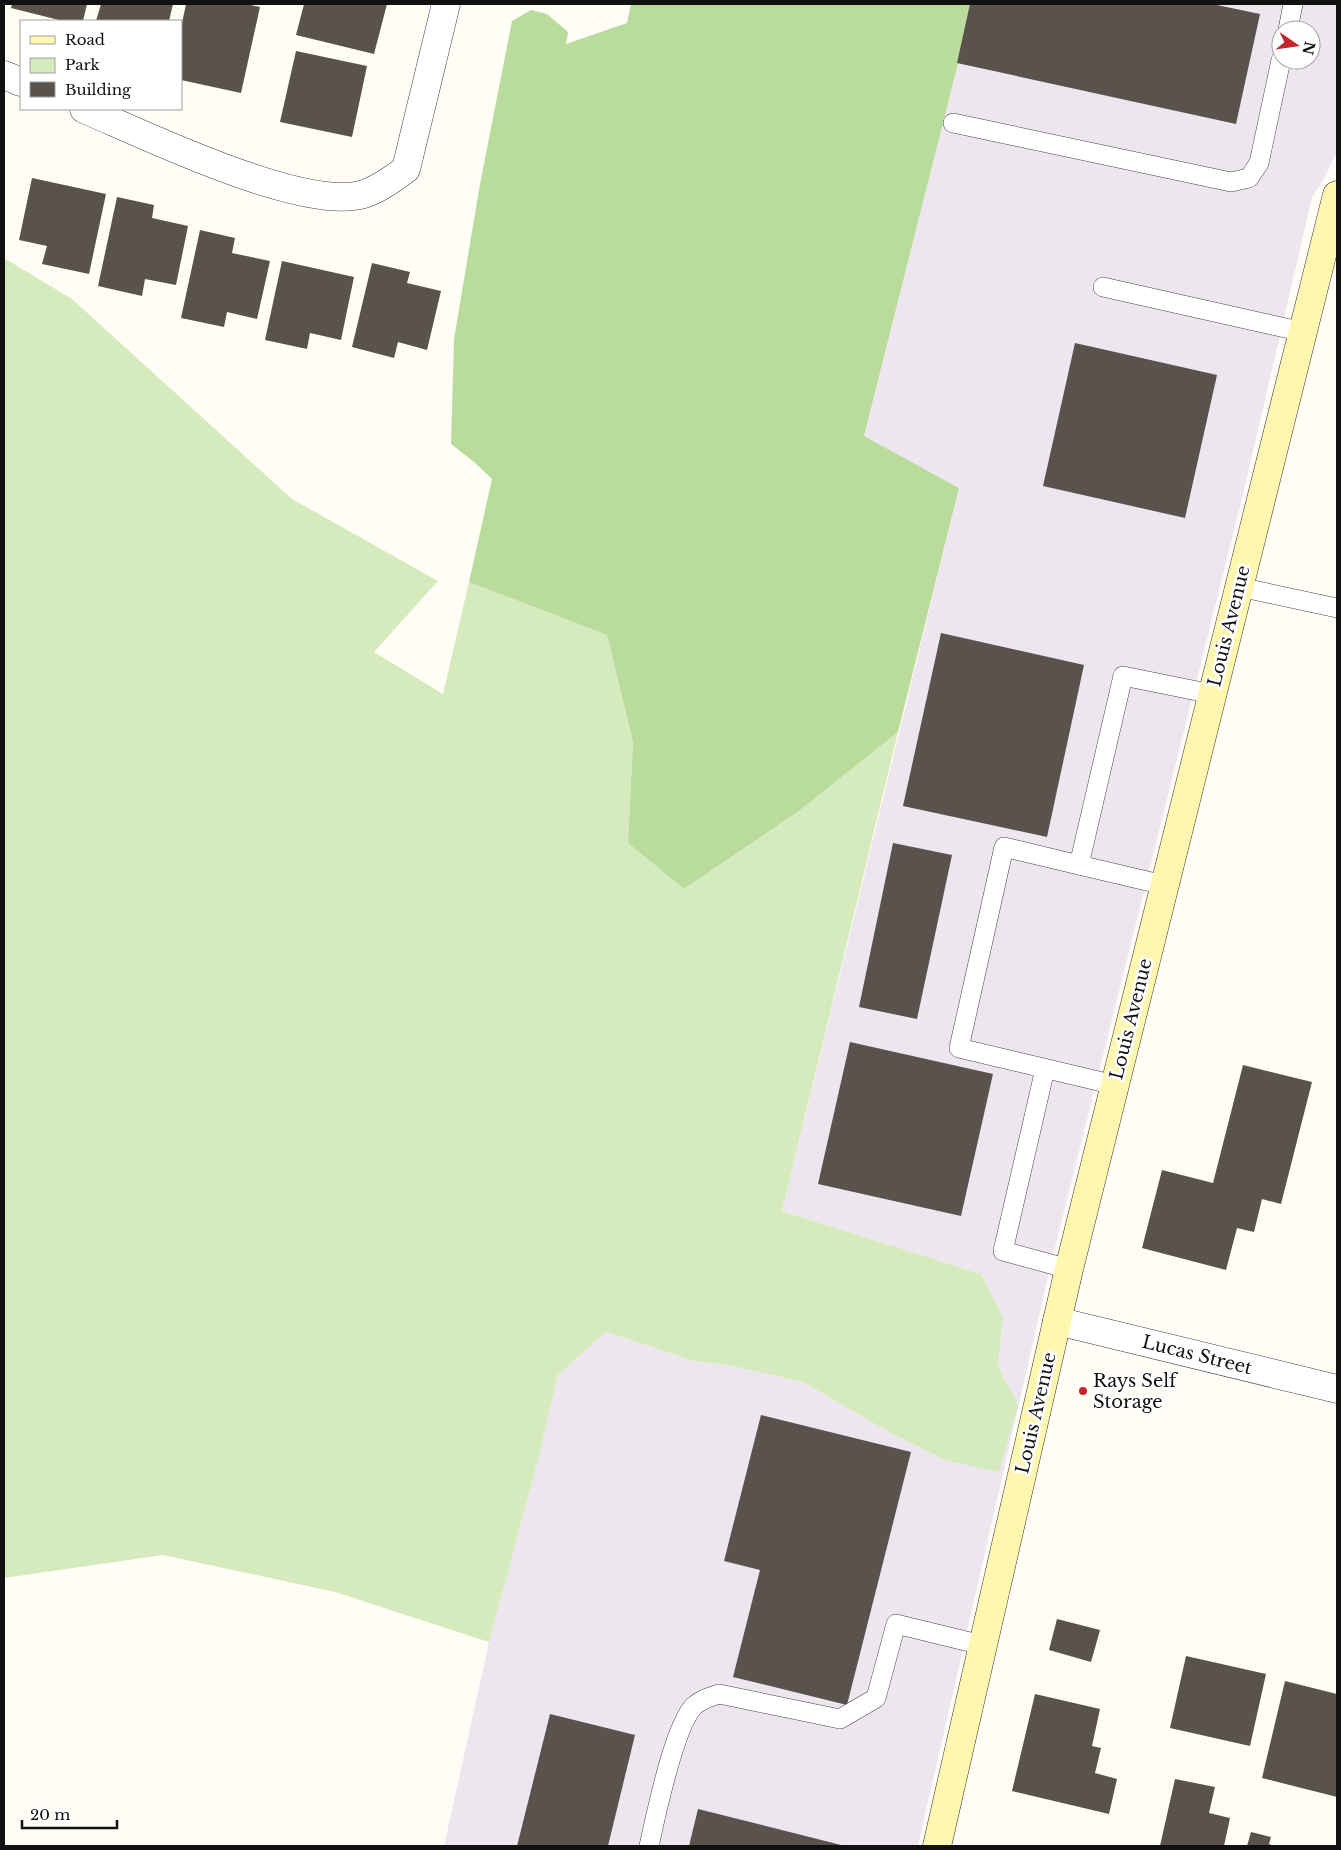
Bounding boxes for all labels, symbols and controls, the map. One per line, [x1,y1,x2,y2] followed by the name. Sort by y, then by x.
[20,20,182,110] legend
[1271,20,1321,70] north arrow
[65,30,105,49] text: Road
[1298,39,1319,56] text: N
[65,55,101,74] text: Park
[65,80,132,99] text: Building
[1203,563,1255,689] street label: Louis Avenue
[1105,956,1157,1082] street label: Louis Avenue
[1140,1331,1254,1379] street label: Lucas Street
[1011,1350,1061,1476] street label: Louis Avenue
[1093,1370,1179,1413] place label: Rays Self Storage
[1077,1385,1089,1397] marker: Rays Self Storage
[22,1798,118,1830] scale bar
[30,1805,70,1824] text: 20 m

